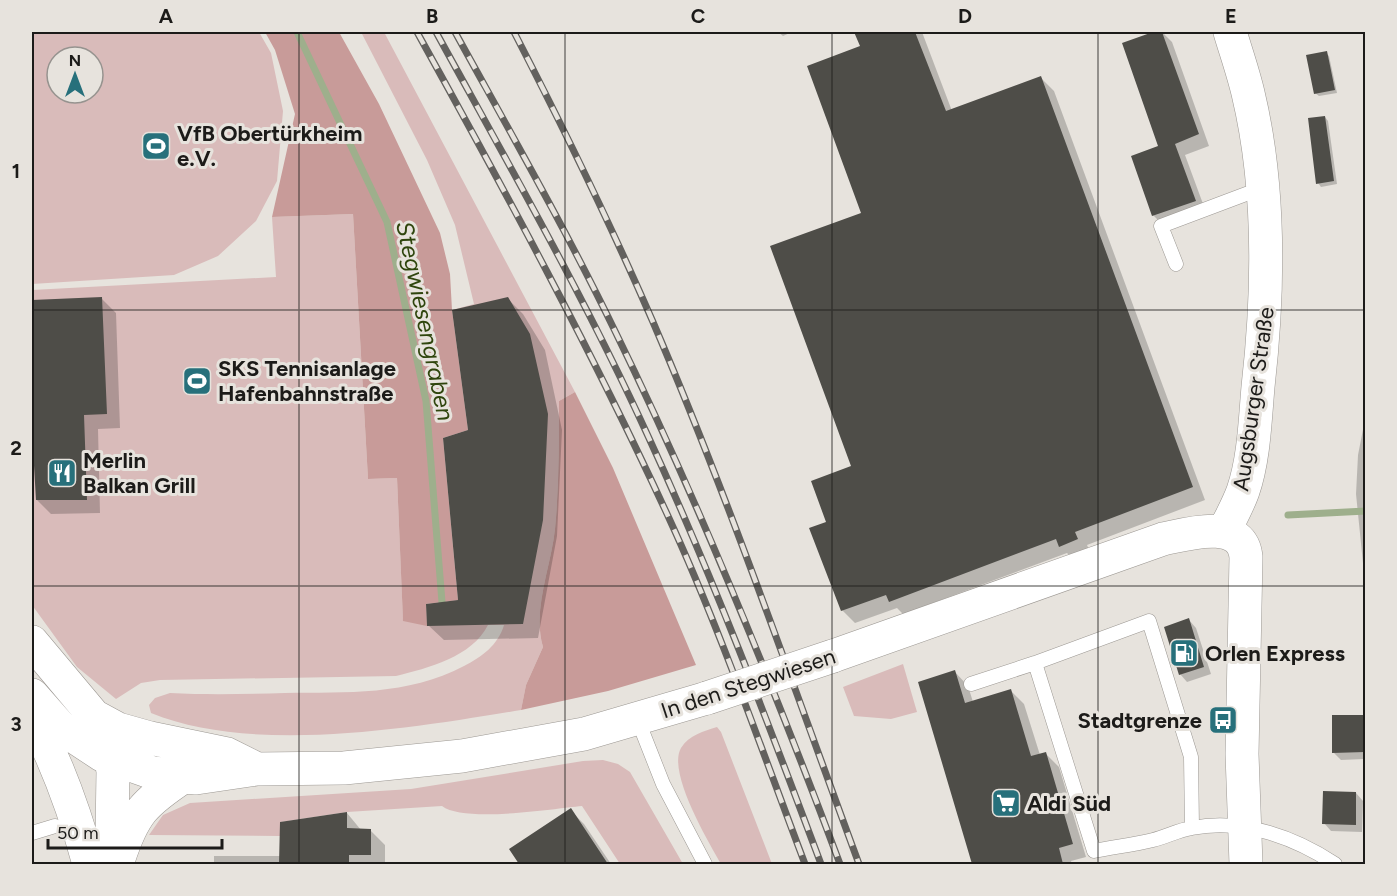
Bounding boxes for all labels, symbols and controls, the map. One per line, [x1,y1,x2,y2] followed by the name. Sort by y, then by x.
[159,4,174,28] text: A
[426,4,438,28] text: B
[691,4,705,28] text: C
[958,4,972,28] text: D
[1225,4,1237,28] text: E
[45,45,105,105] north arrow
[69,51,81,70] text: N
[177,120,362,172] place label: VfB Obertürkheim e.V.
[140,130,172,162] sports icon: VfB Obertürkheim e.V.
[12,159,20,183] text: 1
[390,218,461,423] water label: Stegwiesengraben
[1227,305,1280,493] street label: Augsburger Straße
[218,355,396,407] place label: SKS Tennisanlage Hafenbahnstraße
[181,365,213,397] sports icon: SKS Tennisanlage Hafenbahnstraße
[10,436,22,460] text: 2
[83,447,196,499] place label: Merlin Balkan Grill
[46,457,78,489] restaurant icon: Merlin Balkan Grill
[1168,637,1200,669] fuel station icon: Orlen Express
[1205,640,1345,667] place label: Orlen Express
[657,643,839,724] street label: In den Stegwiesen
[1207,704,1239,736] bus stop icon: Stadtgrenze
[1078,707,1202,734] place label: Stadtgrenze
[10,712,22,736] text: 3
[990,787,1022,819] supermarket icon: Aldi Süd
[1027,790,1111,817] place label: Aldi Süd
[48,812,222,850] scale bar
[57,822,99,844] text: 50 m

